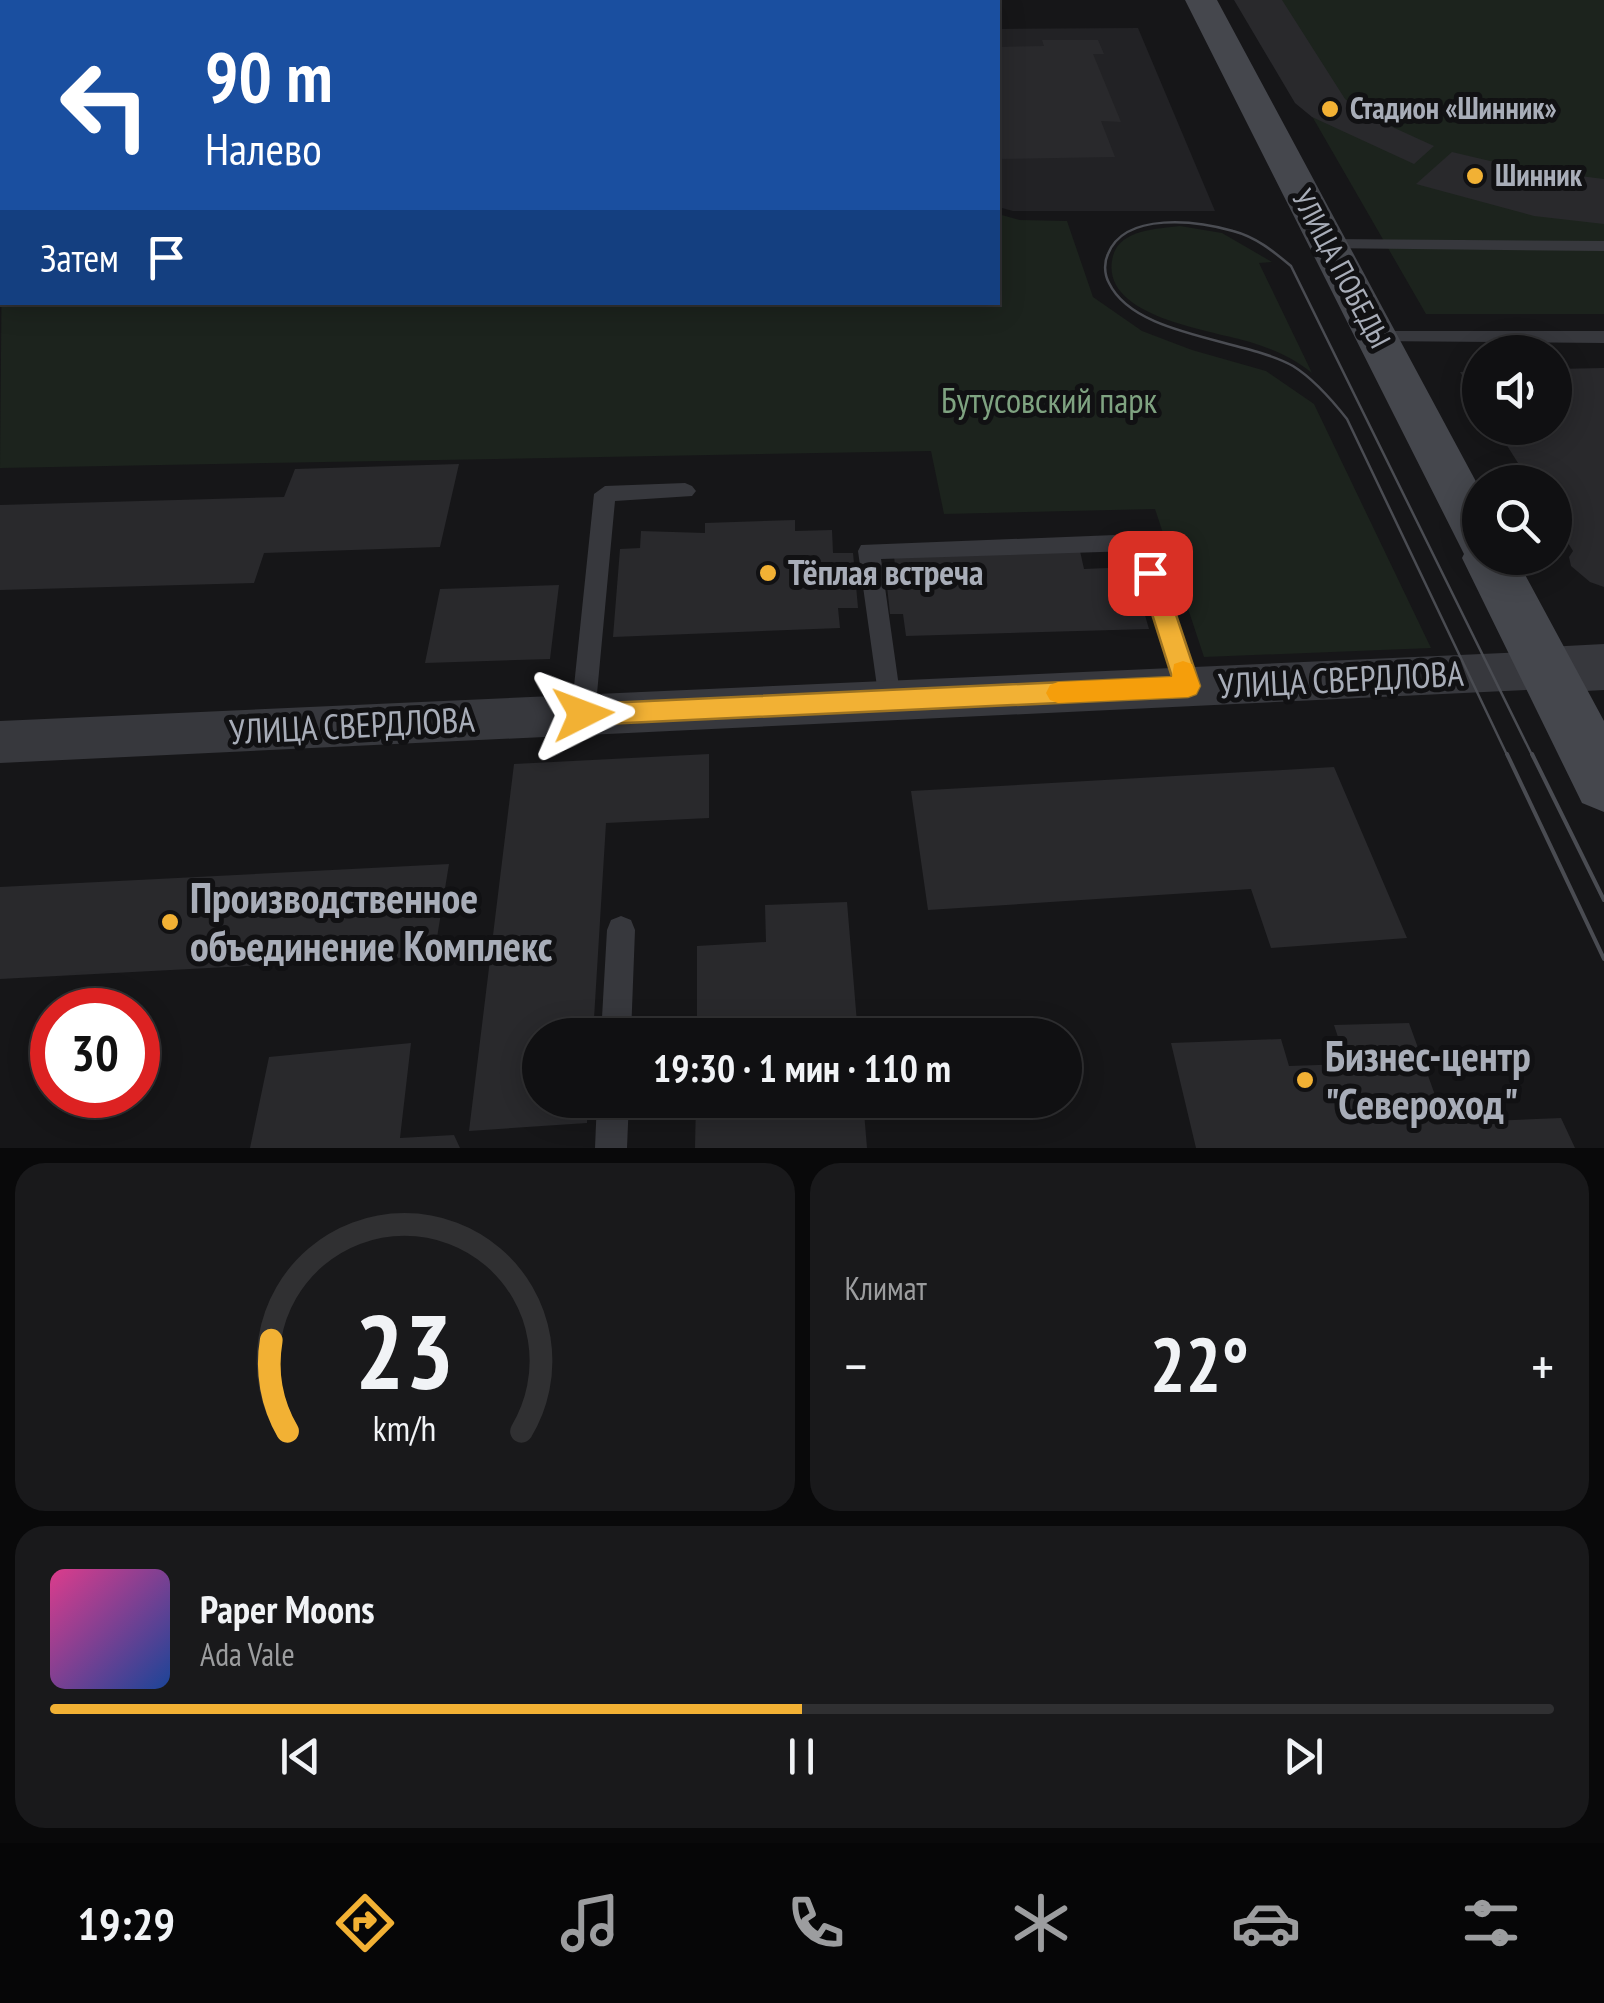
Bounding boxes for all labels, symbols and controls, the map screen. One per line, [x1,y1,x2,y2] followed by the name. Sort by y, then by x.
[205,31,333,121] text: 90 m
[40,40,170,170] icon: left
[1350,88,1557,127] place label: Стадион «Шинник»
[1319,98,1341,120] marker: Стадион «Шинник»
[205,119,322,177] text: Налево
[1495,155,1583,194] place label: Шинник
[1464,165,1486,187] marker: Шинник
[1284,182,1400,354] street label: УЛИЦА ПОБЕДЫ
[139,230,194,285] icon: arrive
[40,233,119,282] text: Затем
[1462,335,1572,575] map controls
[1462,335,1572,445] button: sound
[941,377,1158,423] park label: Бутусовский парк
[1462,465,1572,575] button: search
[1108,531,1193,616] pin
[1123,546,1178,601] icon: arrive
[788,549,983,595] place label: Тёплая встреча
[757,562,779,584] marker: Тёплая встреча
[1217,650,1465,708] street label: УЛИЦА СВЕРДЛОВА
[531,662,635,766] position arrow
[228,696,476,754] street label: УЛИЦА СВЕРДЛОВА
[190,870,553,973] place label: Производственное объединение Комплекс
[159,911,181,933] marker: Производственное объединение Комплекс
[30,988,160,1118] speed limit sign: 30
[1325,1028,1531,1131] place label: Бизнес-центр "Североход"
[653,1043,951,1092] text: 19:30 · 1 мин · 110 m
[1294,1069,1316,1091] marker: Бизнес-центр "Североход"
[845,1267,927,1309] text: Климат
[355,1283,454,1418] text: 23
[1150,1316,1249,1413] text: 22°
[845,1330,867,1401] text: −
[1531,1330,1554,1401] text: +
[373,1405,436,1451] text: km/h
[200,1584,375,1633] text: Paper Moons
[200,1633,295,1675] text: Ada Vale
[273,1729,328,1784] icon: previous
[774,1729,829,1784] icon: pause
[1276,1729,1331,1784] icon: next
[330,1888,400,1958] icon: directions
[555,1888,625,1958] icon: music
[781,1888,851,1958] icon: phone
[1006,1888,1076,1958] icon: climate
[1231,1888,1301,1958] icon: car
[1456,1888,1526,1958] icon: filters
[78,1894,175,1952] text: 19:29

